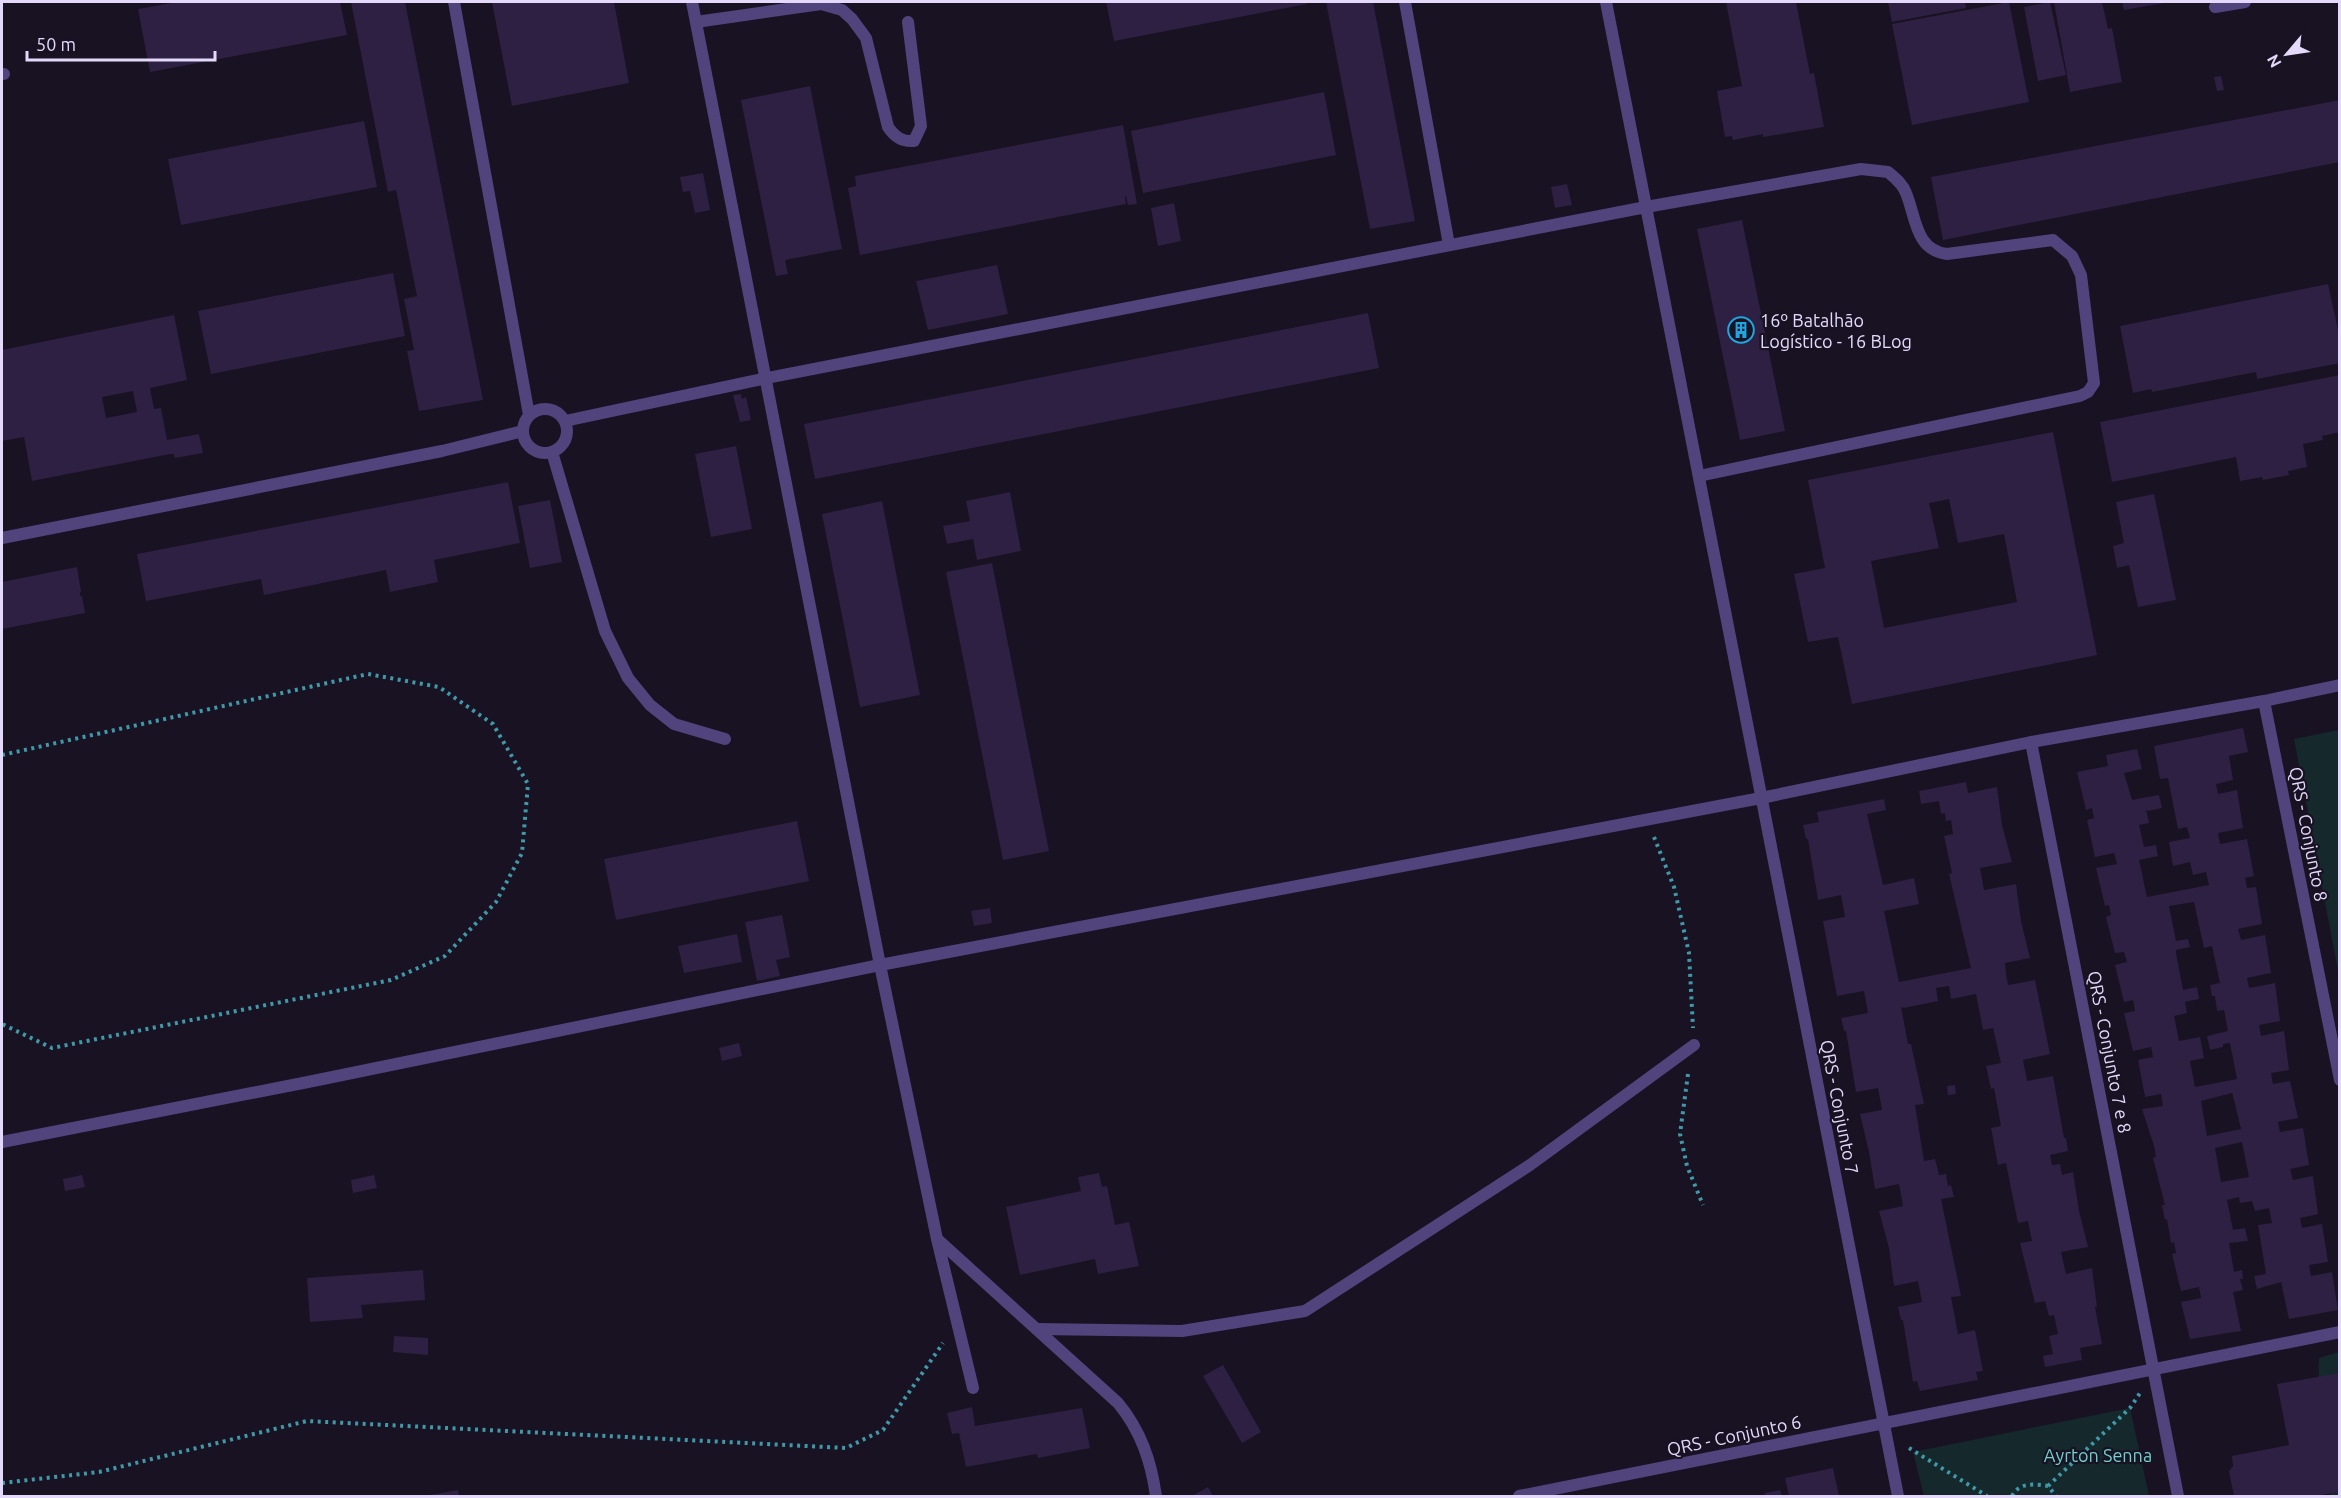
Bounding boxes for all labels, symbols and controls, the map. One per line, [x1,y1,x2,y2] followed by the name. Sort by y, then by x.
[27,24,214,62] scale bar
[2257,24,2317,84] north arrow
[36,34,76,54] text: 50 m
[2263,52,2285,71] text: N
[1760,310,1912,351] place label: 16º Batalhão Logístico - 16 BLog
[1726,315,1756,345] building icon: 16º Batalhão Logístico - 16 BLog
[2285,765,2332,903] street label: QRS - Conjunto 8
[2083,969,2136,1135] street label: QRS - Conjunto 7 e 8
[1816,1038,1863,1176] street label: QRS - Conjunto 7
[1665,1411,1803,1460] street label: QRS - Conjunto 6
[2044,1445,2152,1465] park label: Ayrton Senna

